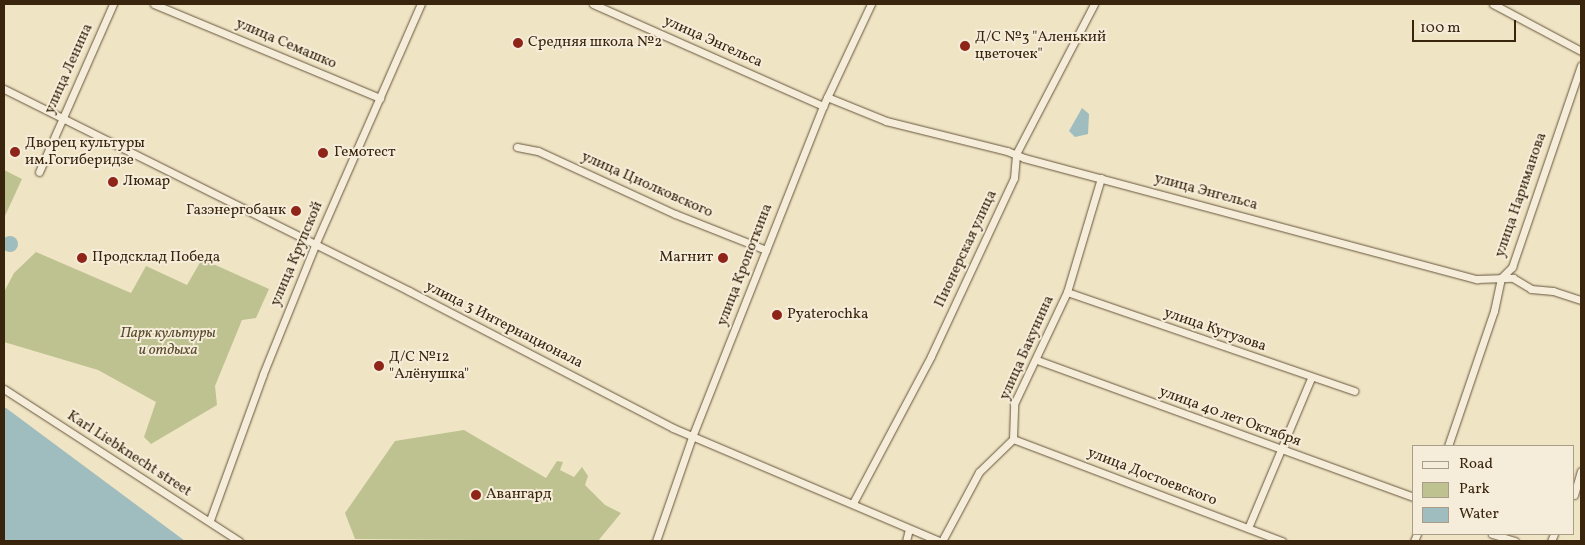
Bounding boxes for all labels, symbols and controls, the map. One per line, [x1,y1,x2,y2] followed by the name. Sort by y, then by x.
[1415,10,1519,42] scale bar
[661,12,765,72] street label: улица Энгельса
[233,15,339,73] street label: улица Семашко
[1420,18,1460,39] text: 100 m
[41,21,97,117] street label: улица Ленина
[975,28,1106,63] place label: Д/С №3 "Аленький цветочек"
[528,34,662,52] place label: Средняя школа №2
[512,37,524,49] marker: Средняя школа №2
[959,40,971,52] marker: Д/С №3 "Аленький цветочек"
[1491,130,1551,260] street label: улица Нариманова
[25,134,145,169] place label: Дворец культуры им.Гогиберидзе
[334,144,396,162] place label: Гемотест
[9,146,21,158] marker: Дворец культуры им.Гогиберидзе
[316,146,330,160] marker: Гемотест
[578,148,716,222] street label: улица Циолковского
[1152,170,1260,214] street label: улица Энгельса
[123,173,170,191] place label: Люмар
[107,176,119,188] marker: Люмар
[931,187,1001,311] street label: Пионерская улица
[267,199,327,309] street label: улица Крупской
[713,201,777,329] street label: улица Кропоткина
[186,202,286,220] place label: Газэнергобанк
[290,205,302,217] marker: Газэнергобанк
[92,249,220,267] place label: Продсклад Победа
[659,249,713,267] place label: Магнит
[76,252,88,264] marker: Продсклад Победа
[717,252,729,264] marker: Магнит
[422,277,586,373] street label: улица 3 Интернационала
[996,293,1058,403] street label: улица Бакунина
[1161,304,1269,356] street label: улица Кутузова
[787,306,868,324] place label: Pyaterochka
[771,309,783,321] marker: Pyaterochka
[120,324,216,359] park label: Парк культуры и отдыха
[389,348,469,383] place label: Д/С №12 "Алёнушка"
[373,360,385,372] marker: Д/С №12 "Алёнушка"
[1157,383,1303,451] street label: улица 40 лет Октября
[63,407,195,501] street label: Karl Liebknecht street
[1085,444,1219,510] street label: улица Достоевского
[1412,445,1575,535] legend
[1459,454,1493,475] text: Road
[1459,479,1490,500] text: Park
[486,486,551,504] place label: Авангард
[470,489,482,501] marker: Авангард
[1459,504,1499,525] text: Water

